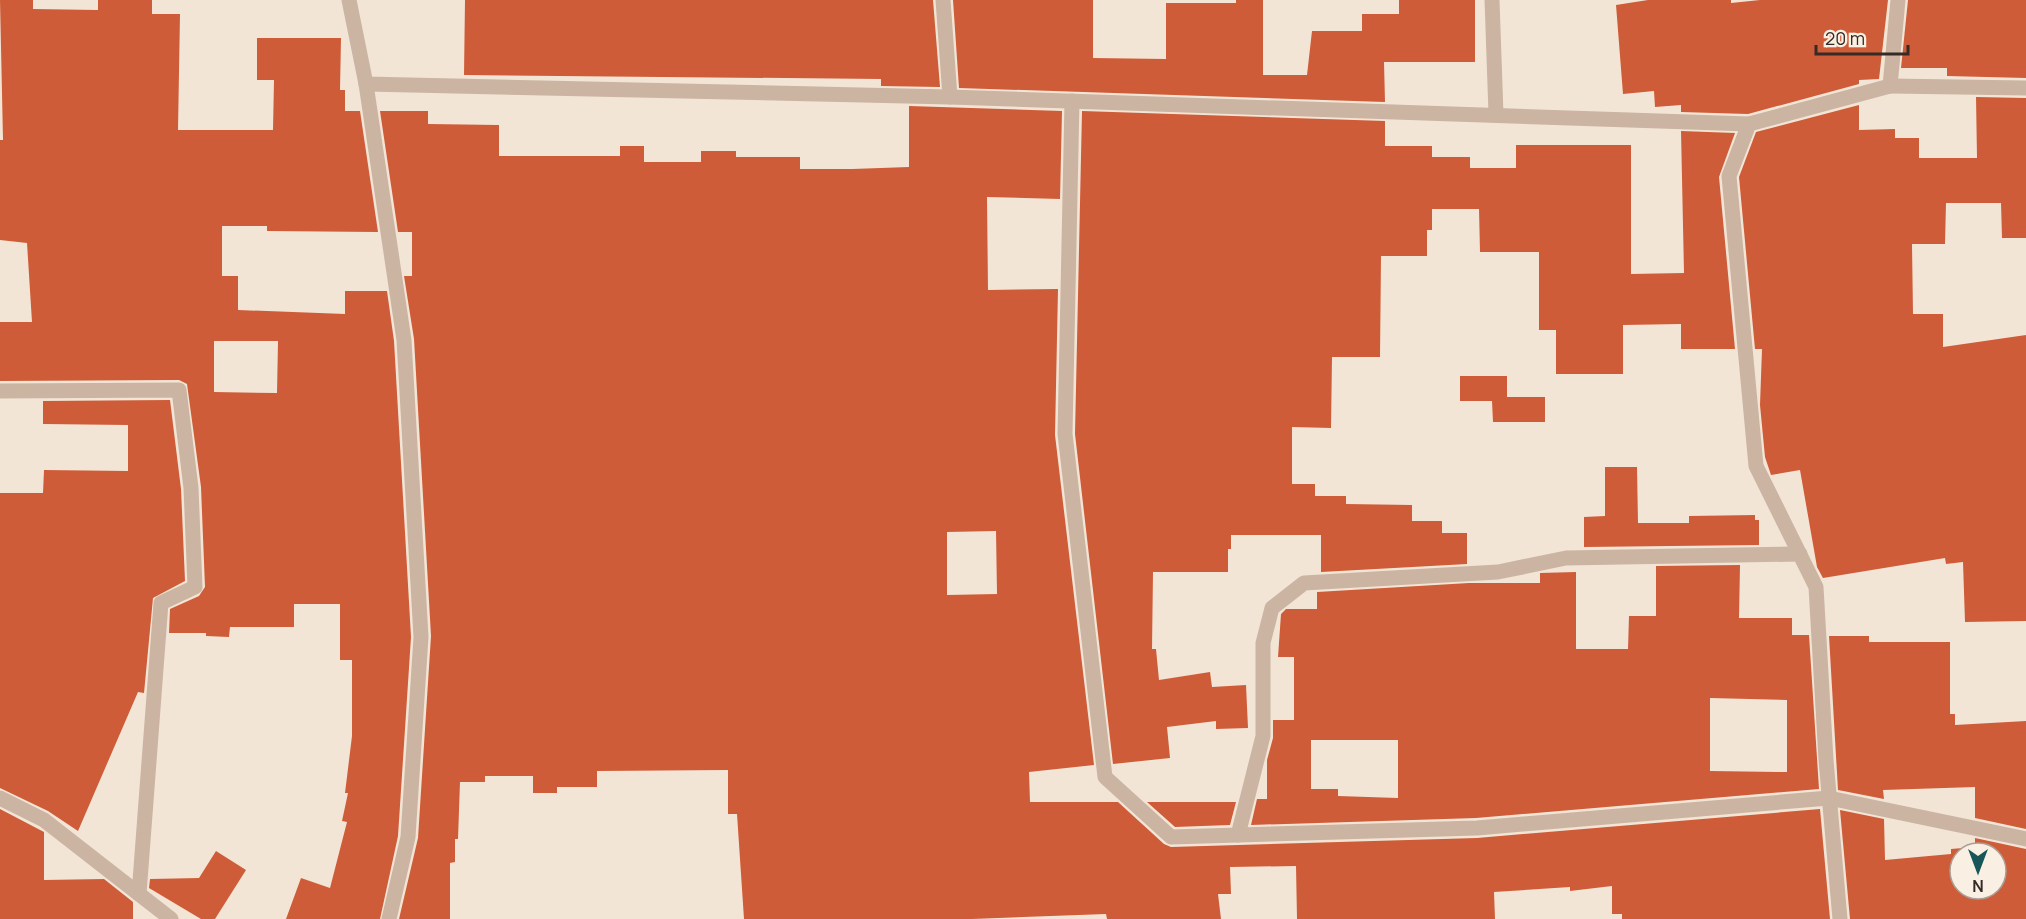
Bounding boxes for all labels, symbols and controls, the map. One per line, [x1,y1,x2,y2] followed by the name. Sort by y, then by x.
[1816,18,1908,56] scale bar
[1825,26,1865,50] text: 20 m
[1948,841,2008,901] north arrow
[1972,875,1984,897] text: N

